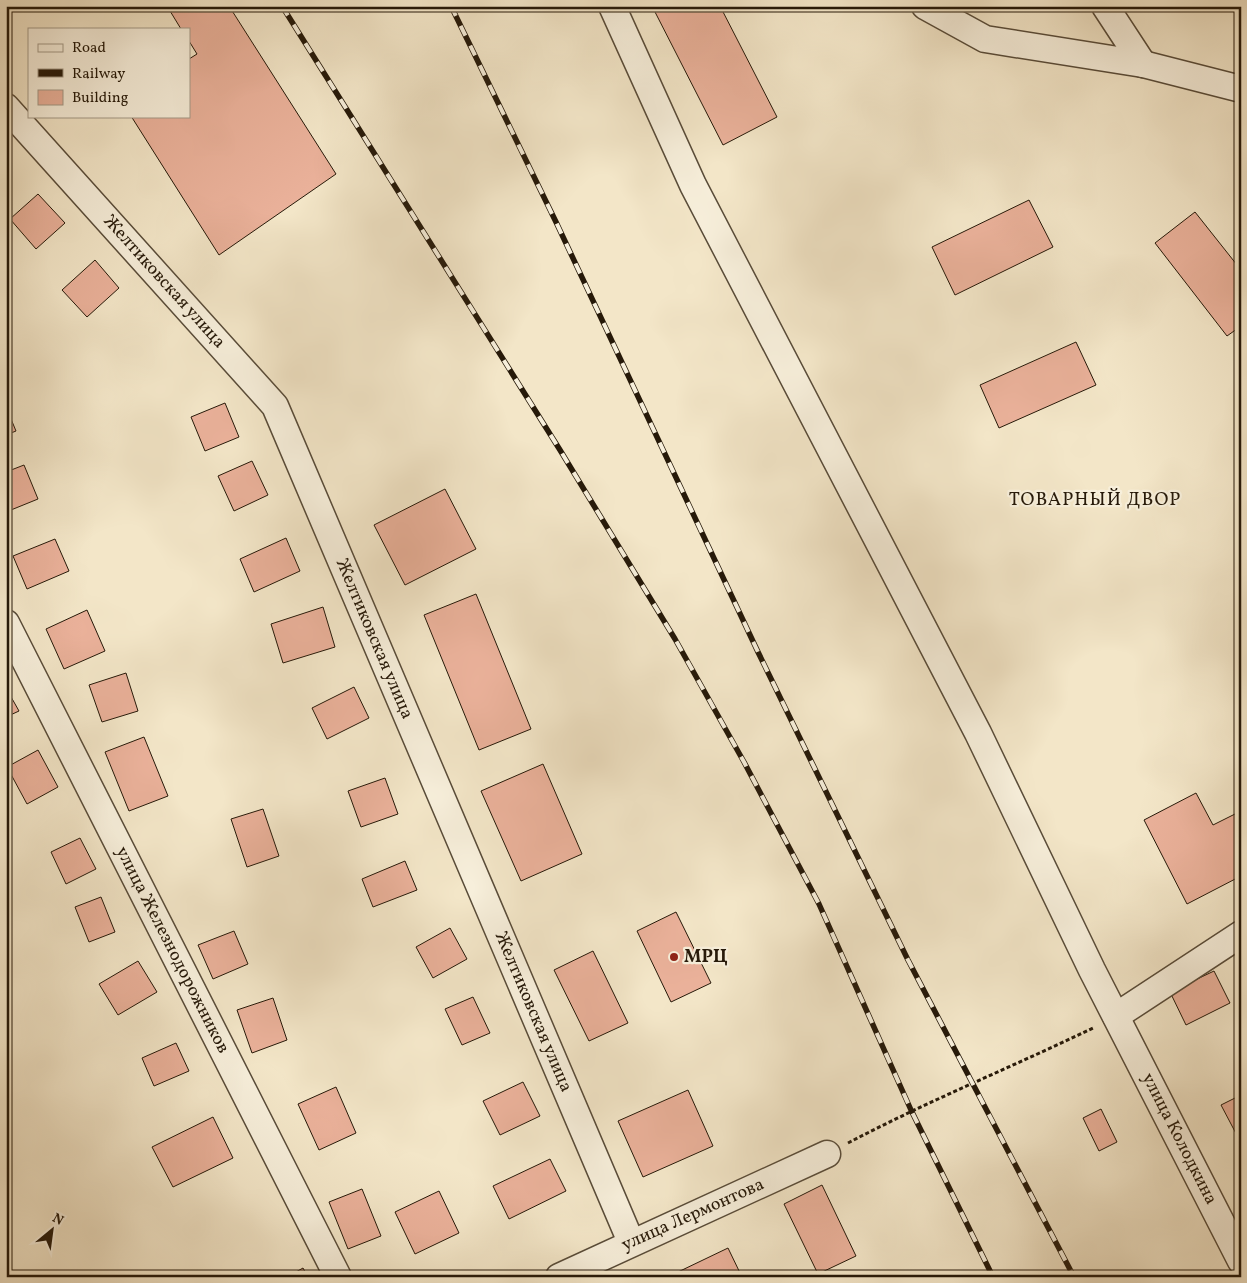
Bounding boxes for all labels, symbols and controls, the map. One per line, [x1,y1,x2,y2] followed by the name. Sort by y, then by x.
[28,28,190,118] legend
[72,38,106,59] text: Road
[72,64,125,85] text: Railway
[72,88,129,109] text: Building
[97,210,231,354] street label: Желтиковская улица
[1009,487,1181,513] district label: ТОВАРНЫЙ ДВОР
[329,555,419,723] street label: Желтиковская улица
[109,842,235,1058] street label: улица Железнодорожников
[488,928,578,1096] street label: Желтиковская улица
[684,945,728,970] place label: МРЦ
[668,951,680,963] marker: МРЦ
[1135,1069,1223,1209] street label: улица Колодкина
[618,1172,768,1258] street label: улица Лермонтова
[28,1206,78,1256] north arrow
[49,1209,67,1231] text: N

